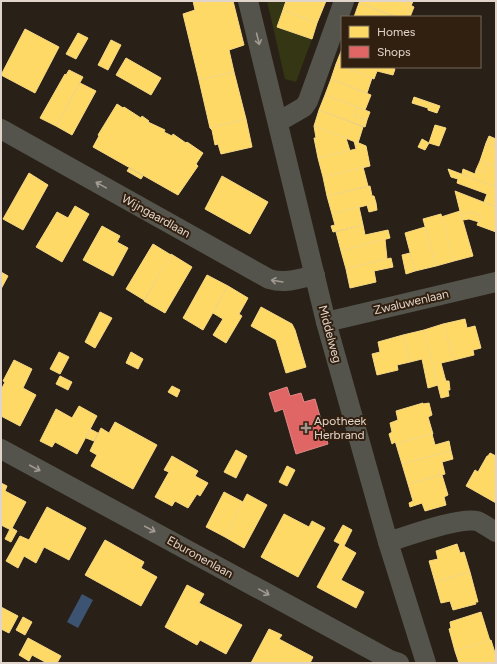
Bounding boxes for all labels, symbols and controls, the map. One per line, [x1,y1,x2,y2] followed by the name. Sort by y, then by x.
[341,16,481,68] legend
[377,25,416,39] text: Homes
[254,32,262,45] one-way arrow
[377,45,411,59] text: Shops
[95,181,107,189] one-way arrow
[119,191,193,241] street label: Wijngaardlaan
[270,277,283,285] one-way arrow
[372,287,450,317] street label: Zwaluwenlaan
[316,304,344,364] street label: Middelweg
[314,414,367,442] place label: Apotheek Herbrand
[301,423,311,433] marker: Apotheek Herbrand
[29,464,41,472] one-way arrow
[143,526,155,534] one-way arrow
[165,533,236,581] street label: Eburonenlaan
[258,588,270,596] one-way arrow

